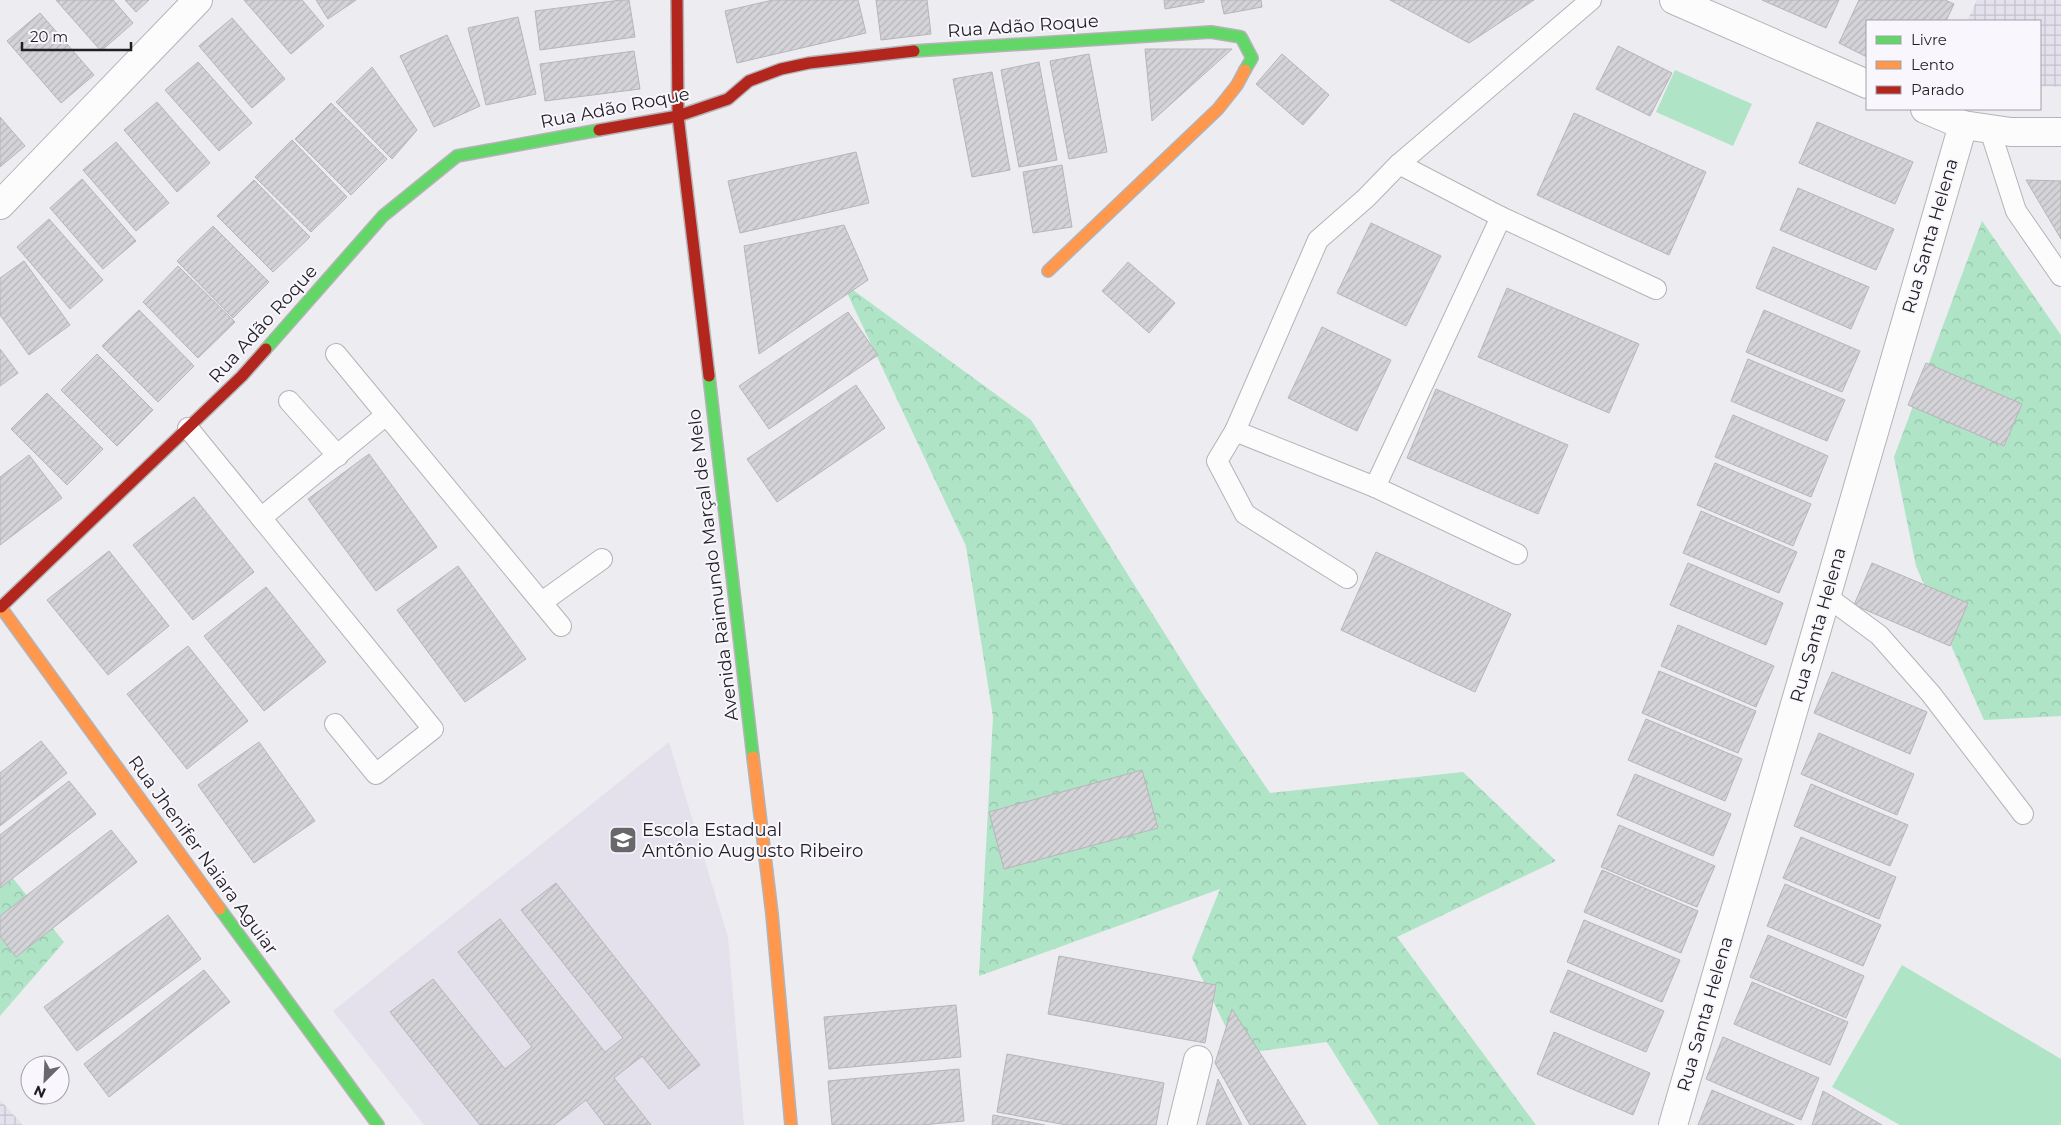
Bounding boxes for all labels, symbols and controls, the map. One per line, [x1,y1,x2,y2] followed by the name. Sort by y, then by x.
[947,10,1099,42] street label: Rua Adão Roque
[22,20,131,52] scale bar
[1866,20,2041,110] legend
[30,27,68,46] text: 20 m
[1911,30,1947,49] text: Livre
[1911,55,1954,74] text: Lento
[1911,80,1964,99] text: Parado
[539,83,692,133] street label: Rua Adão Roque
[1897,156,1963,316] street label: Rua Santa Helena
[204,260,322,388] street label: Rua Adão Roque
[683,408,743,722] street label: Avenida Raimundo Marçal de Melo
[1785,545,1851,705] street label: Rua Santa Helena
[123,751,283,959] street label: Rua Jhenifer Naiara Aguiar
[642,819,863,862] place label: Escola Estadual Antônio Augusto Ribeiro
[608,825,638,855] school or university icon: Escola Estadual Antônio Augusto Ribeiro
[1672,934,1738,1094] street label: Rua Santa Helena
[20,1055,70,1105] north arrow
[31,1081,49,1102] text: N

